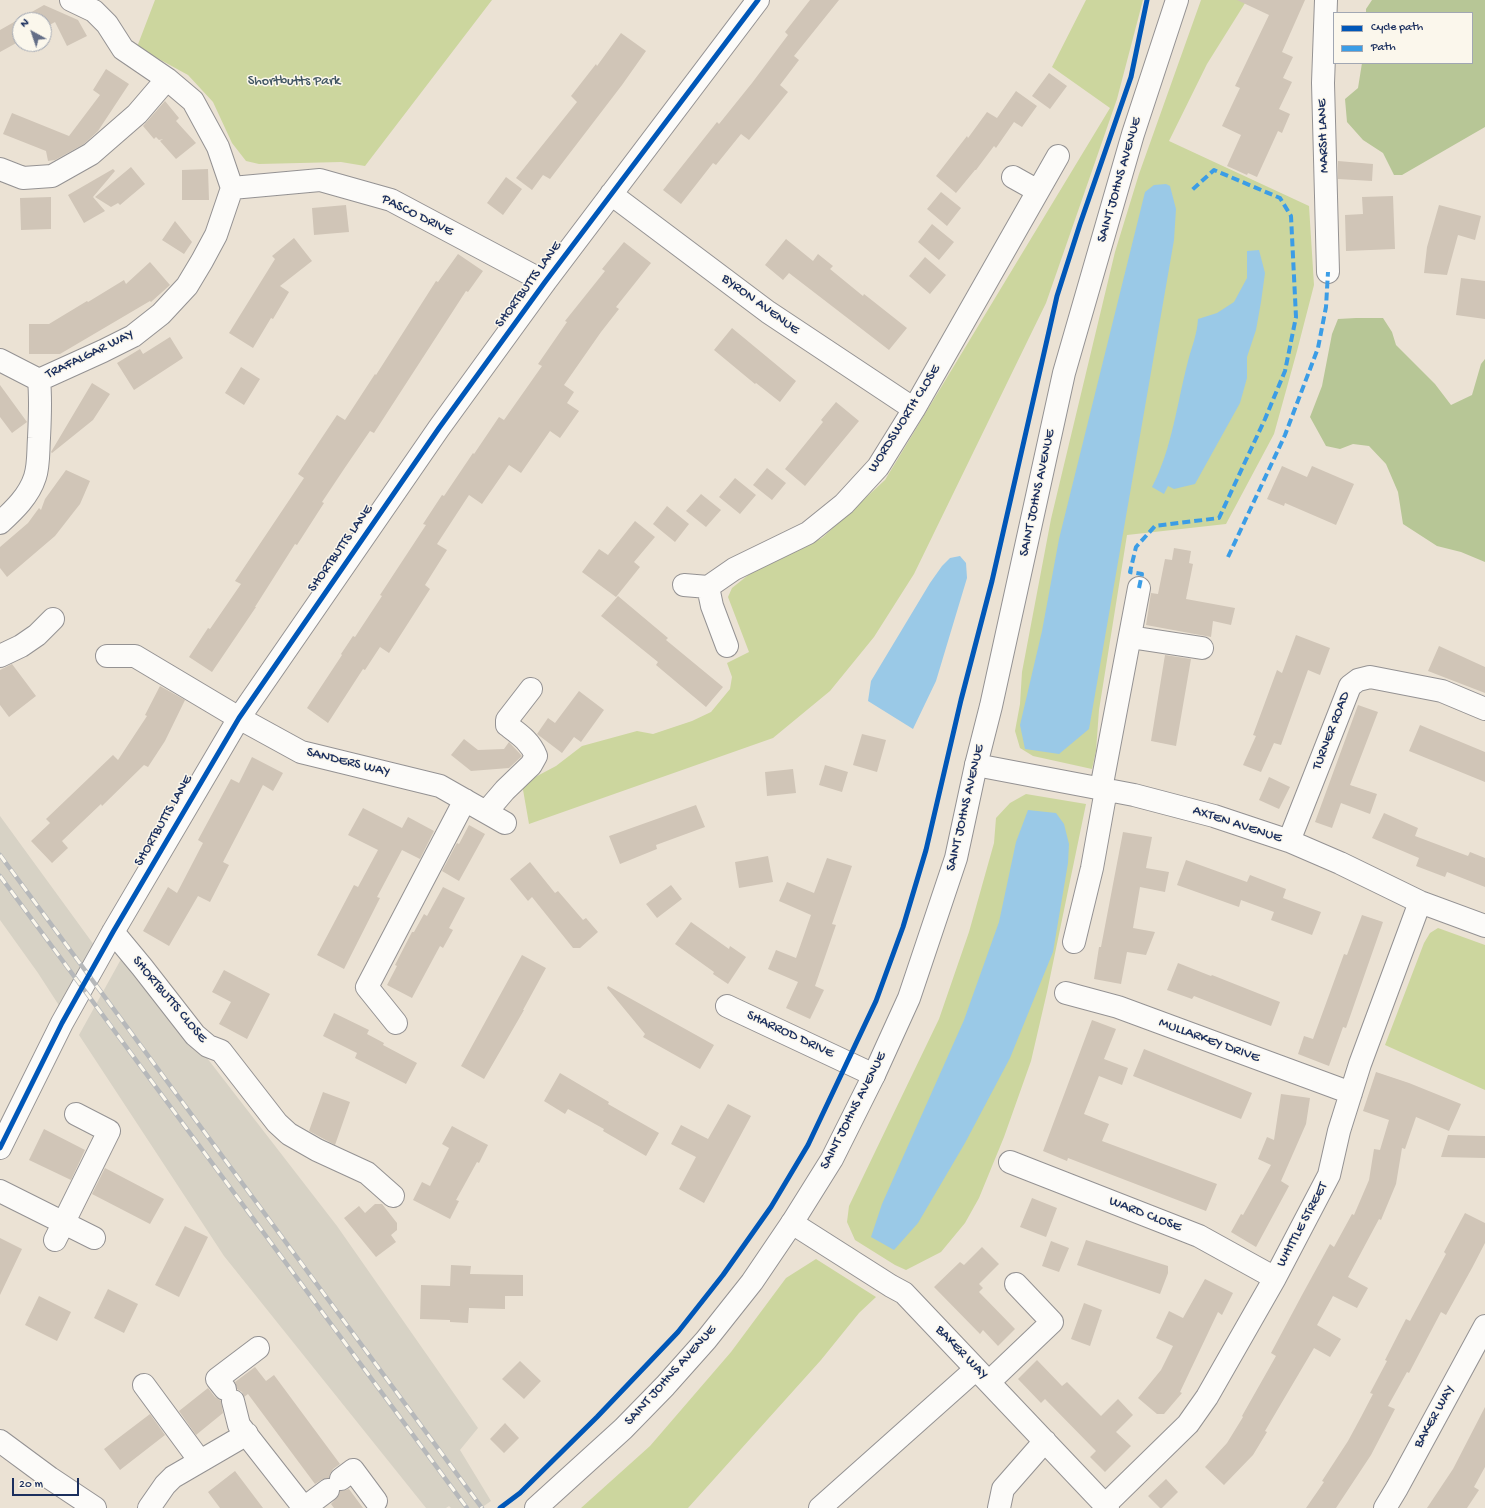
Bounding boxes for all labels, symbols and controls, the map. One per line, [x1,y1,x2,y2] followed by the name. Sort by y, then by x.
[12,12,52,52] north arrow
[1333,12,1473,64] legend
[18,17,32,30] text: N
[1371,21,1423,35] text: Cycle path
[1371,41,1396,55] text: Path
[248,74,340,90] park label: Shortbutts Park
[1314,99,1334,173] street label: MARSH LANE
[1094,115,1146,245] street label: SAINT JOHNS AVENUE
[378,191,456,241] street label: PASCO DRIVE
[492,239,566,331] street label: SHORTBUTTS LANE
[718,271,802,339] street label: BYRON AVENUE
[43,326,137,384] street label: TRAFALGAR WAY
[865,362,945,476] street label: WORDSWORTH CLOSE
[1016,428,1060,558] street label: SAINT JOHNS AVENUE
[305,502,377,596] street label: SHORTBUTTS LANE
[1309,689,1355,773] street label: TURNER ROAD
[943,743,989,873] street label: SAINT JOHNS AVENUE
[304,745,392,781] street label: SANDERS WAY
[131,772,197,870] street label: SHORTBUTTS LANE
[1190,803,1284,847] street label: AXTEN AVENUE
[128,953,210,1047] street label: SHORTBUTTS CLOSE
[744,1007,836,1063] street label: SHARROD DRIVE
[1156,1015,1262,1067] street label: MULLARKEY DRIVE
[817,1050,891,1172] street label: SAINT JOHNS AVENUE
[1274,1180,1332,1270] street label: WHITTLE STREET
[1106,1193,1184,1237] street label: WARD CLOSE
[621,1322,721,1430] street label: SAINT JOHNS AVENUE
[931,1322,991,1384] street label: BAKER WAY
[1411,1383,1459,1451] street label: BAKER WAY
[14,1470,81,1496] scale bar
[19,1478,43,1492] text: 20 m

